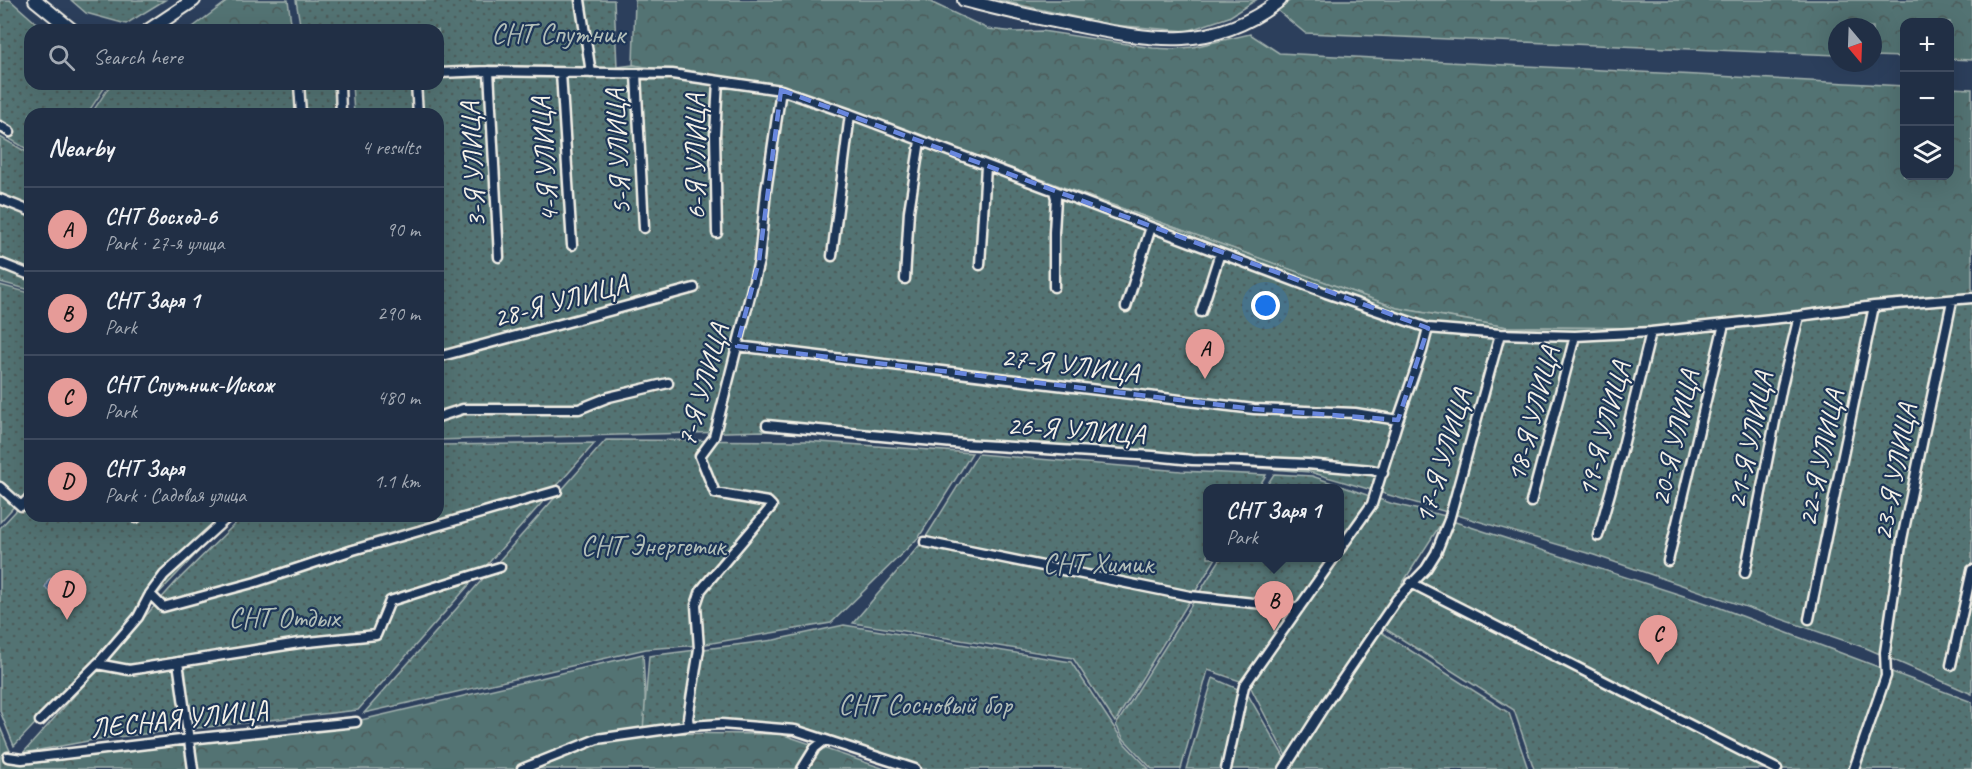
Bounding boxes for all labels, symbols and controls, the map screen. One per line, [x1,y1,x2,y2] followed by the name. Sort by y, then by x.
[491,16,627,51] park label: СНТ Спутник
[1828,18,1882,72] north arrow
[1900,18,1954,180] map controls
[1900,18,1954,72] button: +
[24,24,444,90] search box
[45,41,78,74] icon: search
[93,43,183,71] text: Search here
[1900,72,1954,126] button: −
[597,86,638,216] street label: 5-Я УЛИЦА
[678,92,713,220] street label: 6-Я УЛИЦА
[523,94,566,224] street label: 4-Я УЛИЦА
[452,99,493,229] street label: 3-Я УЛИЦА
[1900,126,1954,180] button: layers
[48,131,113,164] text: Nearby
[361,135,420,160] text: 4 results
[105,203,217,231] text: СНТ Восход-6
[62,217,73,242] text: A
[386,217,420,242] text: 90 m
[105,231,224,256] text: Park · 27-я улица
[489,265,633,335] street label: 28-Я УЛИЦА
[105,287,200,315] text: СНТ Заря 1
[1251,291,1280,320] your location
[62,301,73,326] text: B
[377,301,420,326] text: 290 m
[105,315,137,340] text: Park
[668,318,737,450] street label: 7-Я УЛИЦА
[1186,330,1224,379] pin: A
[999,339,1143,391] street label: 27-Я УЛИЦА
[1498,341,1568,485] street label: 18-Я УЛИЦА
[1569,356,1639,500] street label: 19-Я УЛИЦА
[1642,365,1708,509] street label: 20-Я УЛИЦА
[1718,367,1781,511] street label: 21-Я УЛИЦА
[105,371,273,399] text: СНТ Спутник-Искож
[1406,383,1480,527] street label: 17-Я УЛИЦА
[63,385,72,410] text: C
[377,385,420,410] text: 480 m
[1789,385,1852,529] street label: 22-Я УЛИЦА
[105,399,137,424] text: Park
[1864,399,1925,543] street label: 23-Я УЛИЦА
[1006,407,1148,452] street label: 26-Я УЛИЦА
[105,455,184,483] text: СНТ Заря
[62,469,73,494] text: D
[374,469,420,494] text: 1.1 km
[105,483,246,508] text: Park · Садовая улица
[1203,484,1344,562] popup
[1226,497,1321,525] text: СНТ Заря 1
[1226,525,1258,550] text: Park
[581,528,728,563] park label: СНТ Энергетик
[1043,546,1156,581] park label: СНТ Химик
[48,570,86,620] pin: D
[1254,582,1294,631] pin: B
[229,600,342,635] park label: СНТ Отдых
[1638,616,1678,665] pin: C
[838,687,1013,722] park label: СНТ Сосновый бор
[89,692,270,745] street label: ЛЕСНАЯ УЛИЦА

